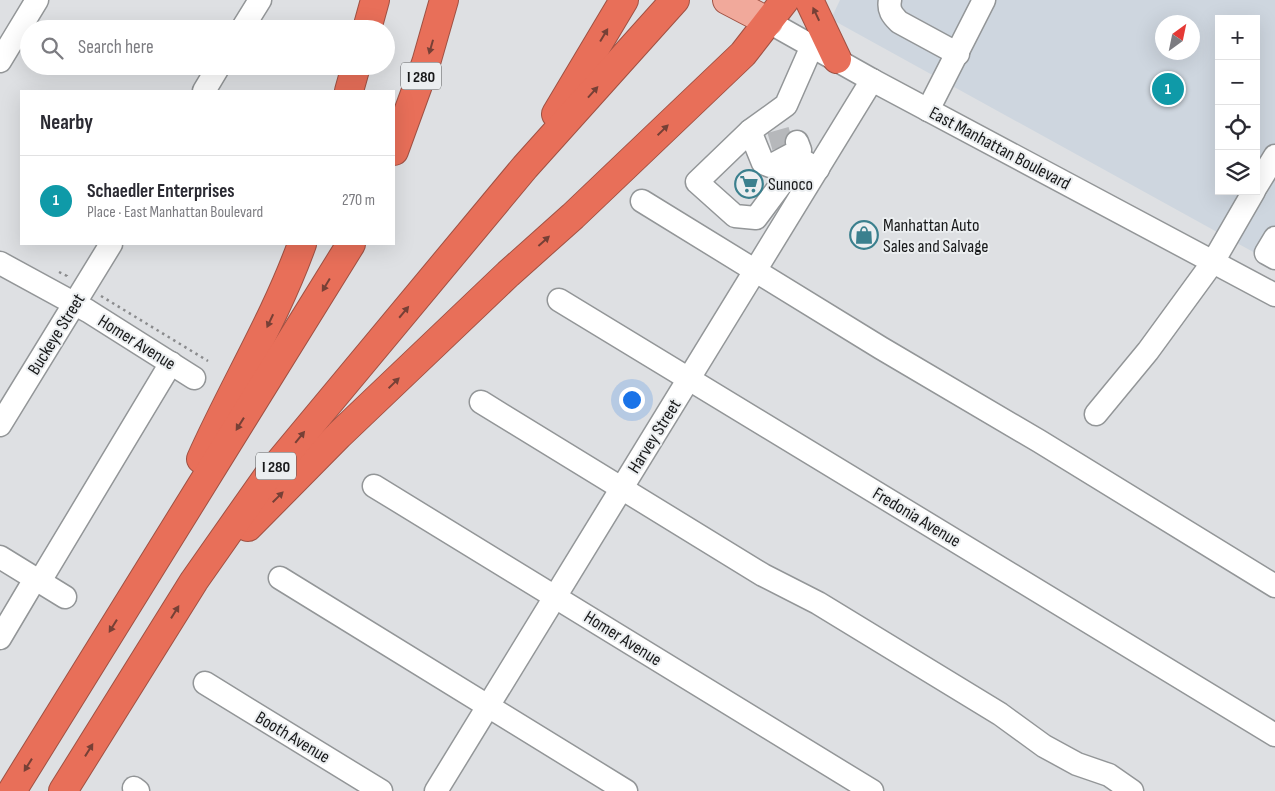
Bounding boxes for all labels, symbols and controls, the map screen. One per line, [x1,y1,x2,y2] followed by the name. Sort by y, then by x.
[811,7,819,21] one-way arrow
[1155,15,1200,60] north arrow
[1215,15,1260,195] map controls
[1215,15,1260,60] button: +
[20,20,395,75] search box
[599,28,608,41] one-way arrow
[38,34,66,62] icon: search
[78,36,154,59] text: Search here
[426,40,434,55] one-way arrow
[1215,60,1260,105] button: −
[401,62,441,90] road number: I 280
[1152,70,1184,108] pin: 1
[587,86,599,98] one-way arrow
[926,102,1074,194] street label: East Manhattan Boulevard
[1215,105,1260,150] button: locate
[40,110,93,135] text: Nearby
[657,124,669,136] one-way arrow
[1215,150,1260,195] button: layers
[734,169,764,199] supermarket icon: Sunoco
[768,174,813,195] place label: Sunoco
[87,180,235,203] text: Schaedler Enterprises
[53,191,59,210] text: 1
[342,191,375,210] text: 270 m
[87,203,263,222] text: Place · East Manhattan Boulevard
[883,215,989,257] place label: Manhattan Auto Sales and Salvage
[849,220,879,250] shop icon: Manhattan Auto Sales and Salvage
[538,235,550,247] one-way arrow
[321,279,330,292] one-way arrow
[23,290,90,379] street label: Buckeye Street
[398,306,409,319] one-way arrow
[94,310,179,375] street label: Homer Avenue
[266,314,274,328] one-way arrow
[387,377,399,389] one-way arrow
[619,387,645,413] your location
[623,395,686,477] street label: Harvey Street
[235,417,244,430] one-way arrow
[294,431,305,444] one-way arrow
[256,452,296,480] road number: I 280
[869,483,964,552] street label: Fredonia Avenue
[272,491,284,503] one-way arrow
[170,605,180,618] one-way arrow
[580,606,665,671] street label: Homer Avenue
[109,620,118,633] one-way arrow
[252,707,334,768] street label: Booth Avenue
[84,743,94,756] one-way arrow
[24,758,33,772] one-way arrow

